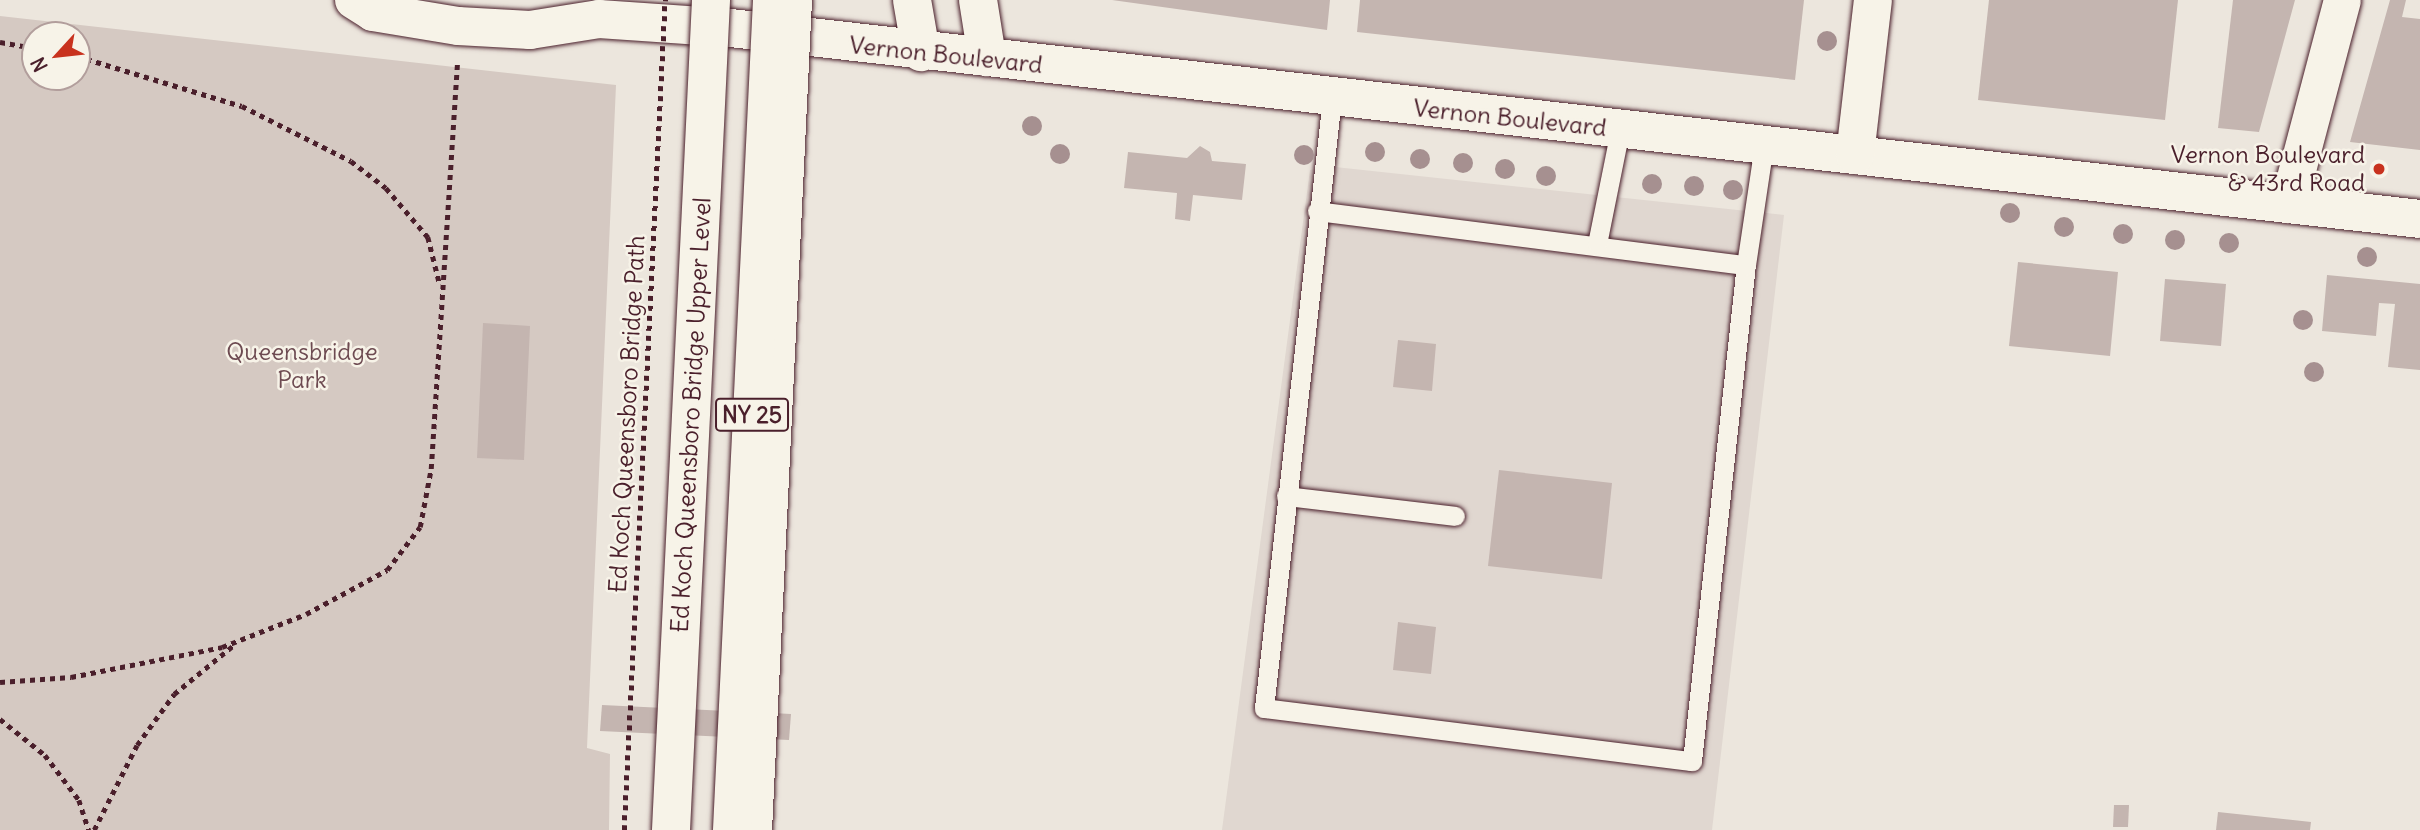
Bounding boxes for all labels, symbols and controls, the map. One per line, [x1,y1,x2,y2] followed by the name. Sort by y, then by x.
[21,21,91,91] north arrow
[848,31,1044,79] street label: Vernon Boulevard
[25,53,53,76] text: N
[1412,94,1608,142] street label: Vernon Boulevard
[2171,141,2365,197] place label: Vernon Boulevard & 43rd Road
[2371,161,2387,177] marker: Vernon Boulevard & 43rd Road
[665,197,717,633] street label: Ed Koch Queensboro Bridge Upper Level
[603,234,651,594] street label: Ed Koch Queensboro Bridge Path
[226,338,378,394] park label: Queensbridge Park
[714,396,790,434] road number: NY 25

